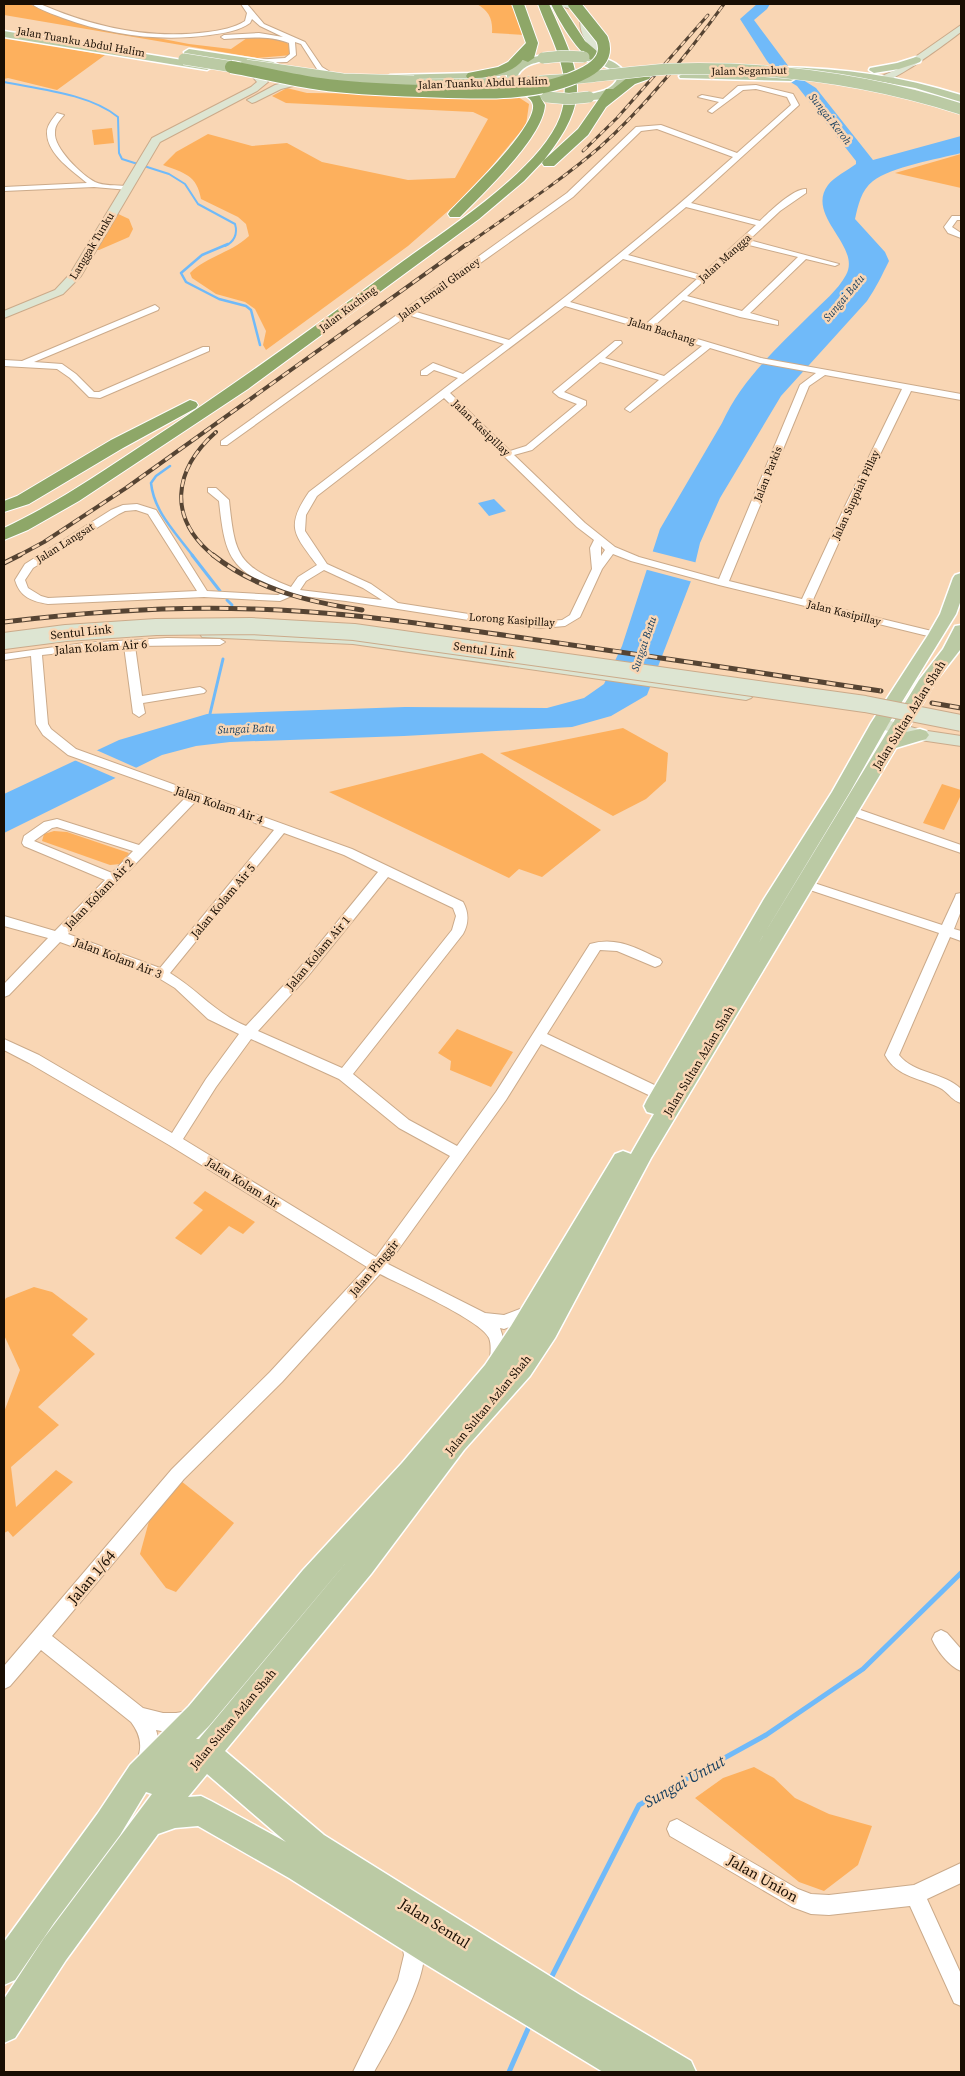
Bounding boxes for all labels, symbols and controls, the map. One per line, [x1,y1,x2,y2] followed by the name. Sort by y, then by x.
[15,23,146,61] street label: Jalan Tuanku Abdul Halim
[710,63,787,79] street label: Jalan Segambut
[417,73,548,93] street label: Jalan Tuanku Abdul Halim
[805,90,855,148] water label: Sungai Keroh
[66,209,118,282] street label: Langgak Tunku
[695,230,755,286] street label: Jalan Mangga
[394,254,483,324] street label: Jalan Ismail Ghaney
[820,271,869,325] water label: Sungai Batu
[315,282,380,336] street label: Jalan Kuching
[626,313,698,348] street label: Jalan Bachang
[448,396,514,460] street label: Jalan Kasipillay
[750,444,786,505] street label: Jalan Parkis
[828,447,884,543] street label: Jalan Suppiah Pillay
[32,519,97,567] street label: Jalan Langsat
[805,596,883,629] street label: Jalan Kasipillay
[469,610,556,631] street label: Lorong Kasipillay
[628,614,661,673] water label: Sungai Batu
[50,621,113,643] street label: Sentul Link
[53,636,148,658] street label: Jalan Kolam Air 6
[453,638,516,662] street label: Sentul Link
[868,657,949,774] street label: Jalan Sultan Azlan Shah
[217,720,275,737] water label: Sungai Batu
[172,782,265,828] street label: Jalan Kolam Air 4
[60,855,137,934] street label: Jalan Kolam Air 2
[186,860,259,942] street label: Jalan Kolam Air 5
[281,912,354,994] street label: Jalan Kolam Air 1
[71,934,164,982] street label: Jalan Kolam Air 3
[659,1003,738,1120] street label: Jalan Sultan Azlan Shah
[202,1153,283,1212] street label: Jalan Kolam Air
[345,1236,402,1300] street label: Jalan Pinggir
[441,1352,535,1459] street label: Jalan Sultan Azlan Shah
[61,1545,120,1609] street label: Jalan 1/64
[186,1666,280,1773] street label: Jalan Sultan Azlan Shah
[639,1749,729,1812] water label: Sungai Untut
[723,1849,802,1907] street label: Jalan Union
[395,1892,475,1953] street label: Jalan Sentul

